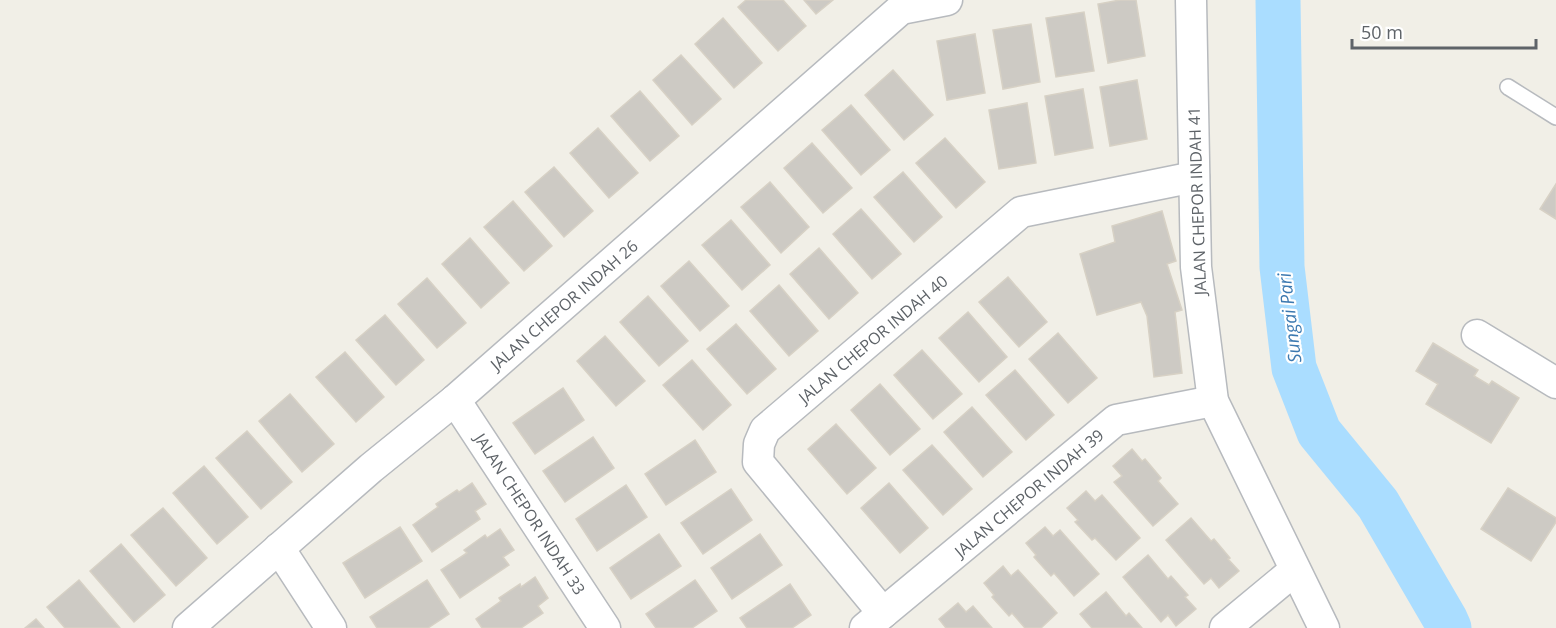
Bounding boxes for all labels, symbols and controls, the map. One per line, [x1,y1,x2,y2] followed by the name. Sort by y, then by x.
[1352,12,1536,50] scale bar
[1361,20,1403,44] text: 50 m
[1183,106,1211,298] street label: JALAN CHEPOR INDAH 41
[484,235,642,376] street label: JALAN CHEPOR INDAH 26
[792,270,952,409] street label: JALAN CHEPOR INDAH 40
[1272,271,1306,364] water label: Sungai Pari
[948,424,1108,563] street label: JALAN CHEPOR INDAH 39
[468,427,591,599] street label: JALAN CHEPOR INDAH 33

